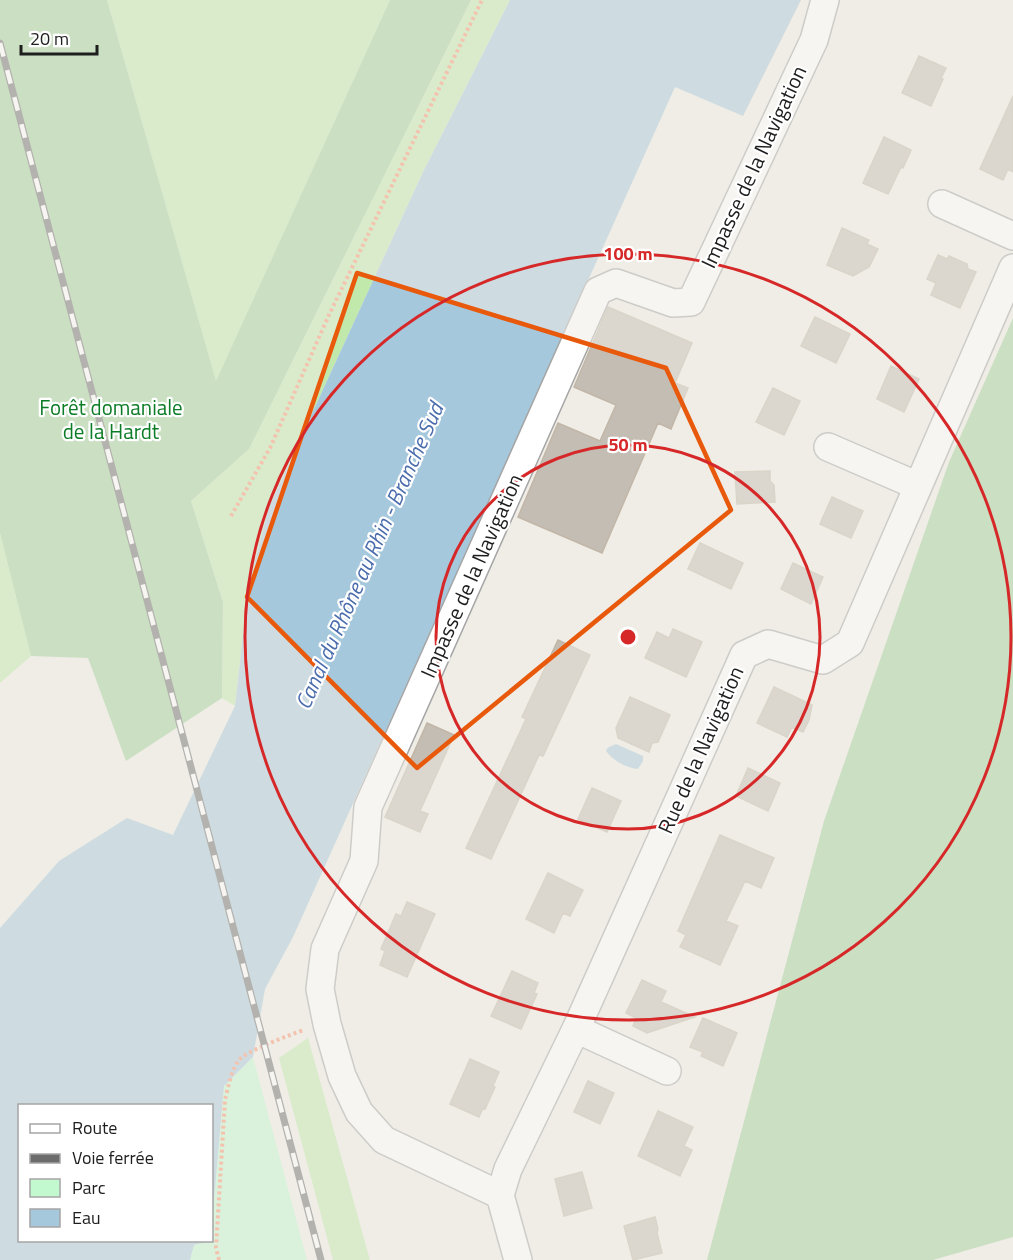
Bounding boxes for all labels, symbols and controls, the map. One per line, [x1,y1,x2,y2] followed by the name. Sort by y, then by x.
[21,18,98,56] scale bar
[30,25,69,52] text: 20 m
[692,60,814,273] street label: Impasse de la Navigation
[603,240,653,267] text: 100 m
[39,391,183,447] park label: Forêt domaniale de la Hardt
[286,395,453,715] water label: Canal du Rhône au Rhin - Branche Sud
[608,431,648,458] text: 50 m
[412,468,531,683] street label: Impasse de la Navigation
[618,627,638,647] centre of rings
[649,661,751,839] street label: Rue de la Navigation
[18,1104,213,1242] legend
[72,1114,117,1141] text: Route
[72,1144,154,1171] text: Voie ferrée
[72,1174,106,1201] text: Parc
[72,1204,101,1231] text: Eau

